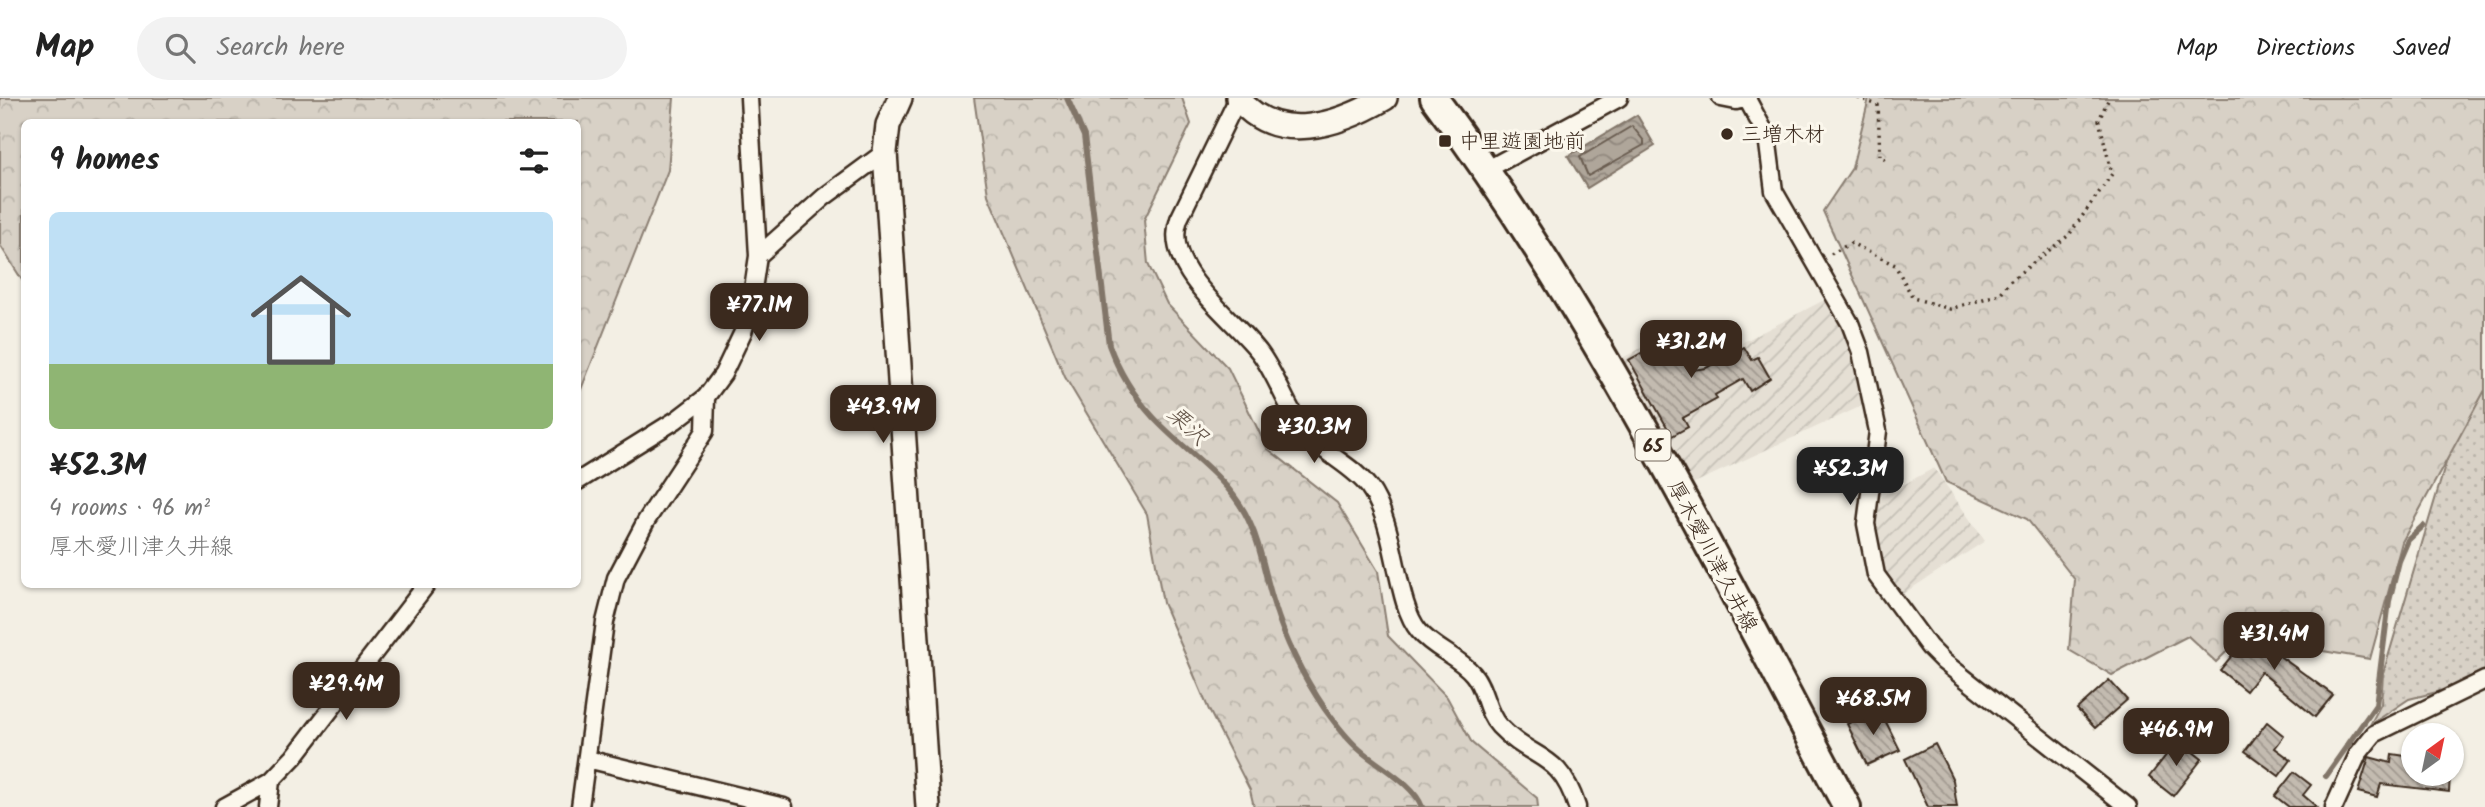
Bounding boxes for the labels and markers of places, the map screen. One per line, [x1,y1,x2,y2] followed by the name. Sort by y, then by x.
[1741,119,1825,152] place label: 三増木材
[1459,126,1585,159] place label: 中里遊園地前
[1719,126,1735,142] marker: 三増木材
[1437,133,1453,149] marker: 中里遊園地前
[702,284,816,343] pin: ¥77.1M
[1634,320,1748,380] pin: ¥31.2M
[826,386,940,445] pin: ¥43.9M
[1257,406,1371,465] pin: ¥30.3M
[1793,448,1907,507] pin: ¥52.3M
[2217,612,2331,672] pin: ¥31.4M
[289,662,403,722] pin: ¥29.4M
[1816,678,1930,737] pin: ¥68.5M
[2119,708,2233,768] pin: ¥46.9M

